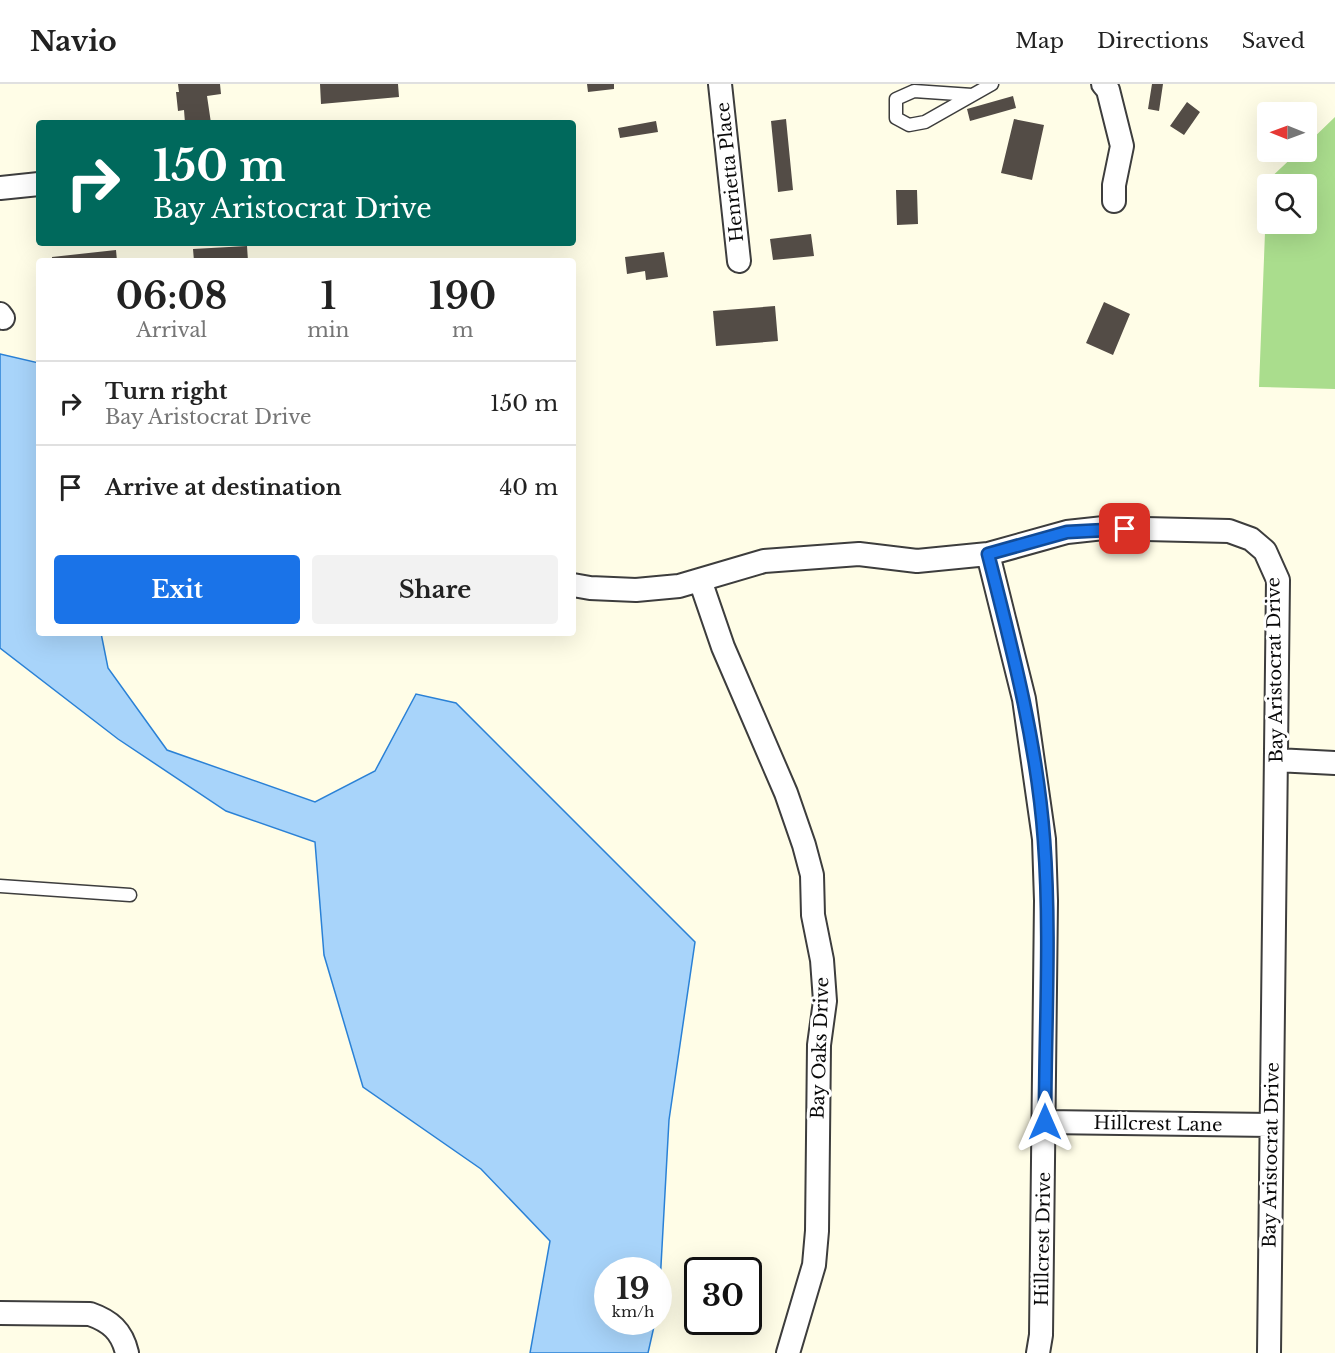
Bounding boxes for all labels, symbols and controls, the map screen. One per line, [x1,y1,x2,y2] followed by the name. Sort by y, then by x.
[30,24,117,59] text: Navio
[1015,28,1064,54] text: Map
[1097,28,1209,54] text: Directions
[1242,28,1305,54] text: Saved
[712,101,748,243] street label: Henrietta Place
[1257,102,1317,162] north arrow
[1257,102,1317,234] map controls
[153,140,286,192] text: 150 m
[54,144,132,222] icon: right
[1257,174,1317,234] button: search
[153,192,432,225] text: Bay Aristocrat Drive
[116,274,227,319] text: 06:08
[320,274,336,319] text: 1
[429,274,496,319] text: 190
[136,318,207,342] text: Arrival
[307,318,349,342] text: min
[452,318,473,342] text: m
[105,378,227,405] text: Turn right
[54,387,87,420] icon: right
[490,390,558,417] text: 150 m
[105,405,311,429] text: Bay Aristocrat Drive
[54,471,87,504] icon: arrive
[105,474,342,501] text: Arrive at destination
[500,474,558,501] text: 40 m
[1099,503,1150,554] pin
[1108,512,1141,545] icon: arrive
[54,555,300,624] button: Exit
[312,555,558,624] button: Share
[1262,577,1288,763] street label: Bay Aristocrat Drive
[807,977,833,1119] street label: Bay Oaks Drive
[1258,1062,1284,1248] street label: Bay Aristocrat Drive
[1013,1090,1077,1154] position arrow
[1093,1112,1223,1136] street label: Hillcrest Lane
[1031,1172,1055,1306] street label: Hillcrest Drive
[684,1257,762,1335] speed limit sign: 30
[616,1270,650,1307] text: 19
[612,1302,654,1321] text: km/h

